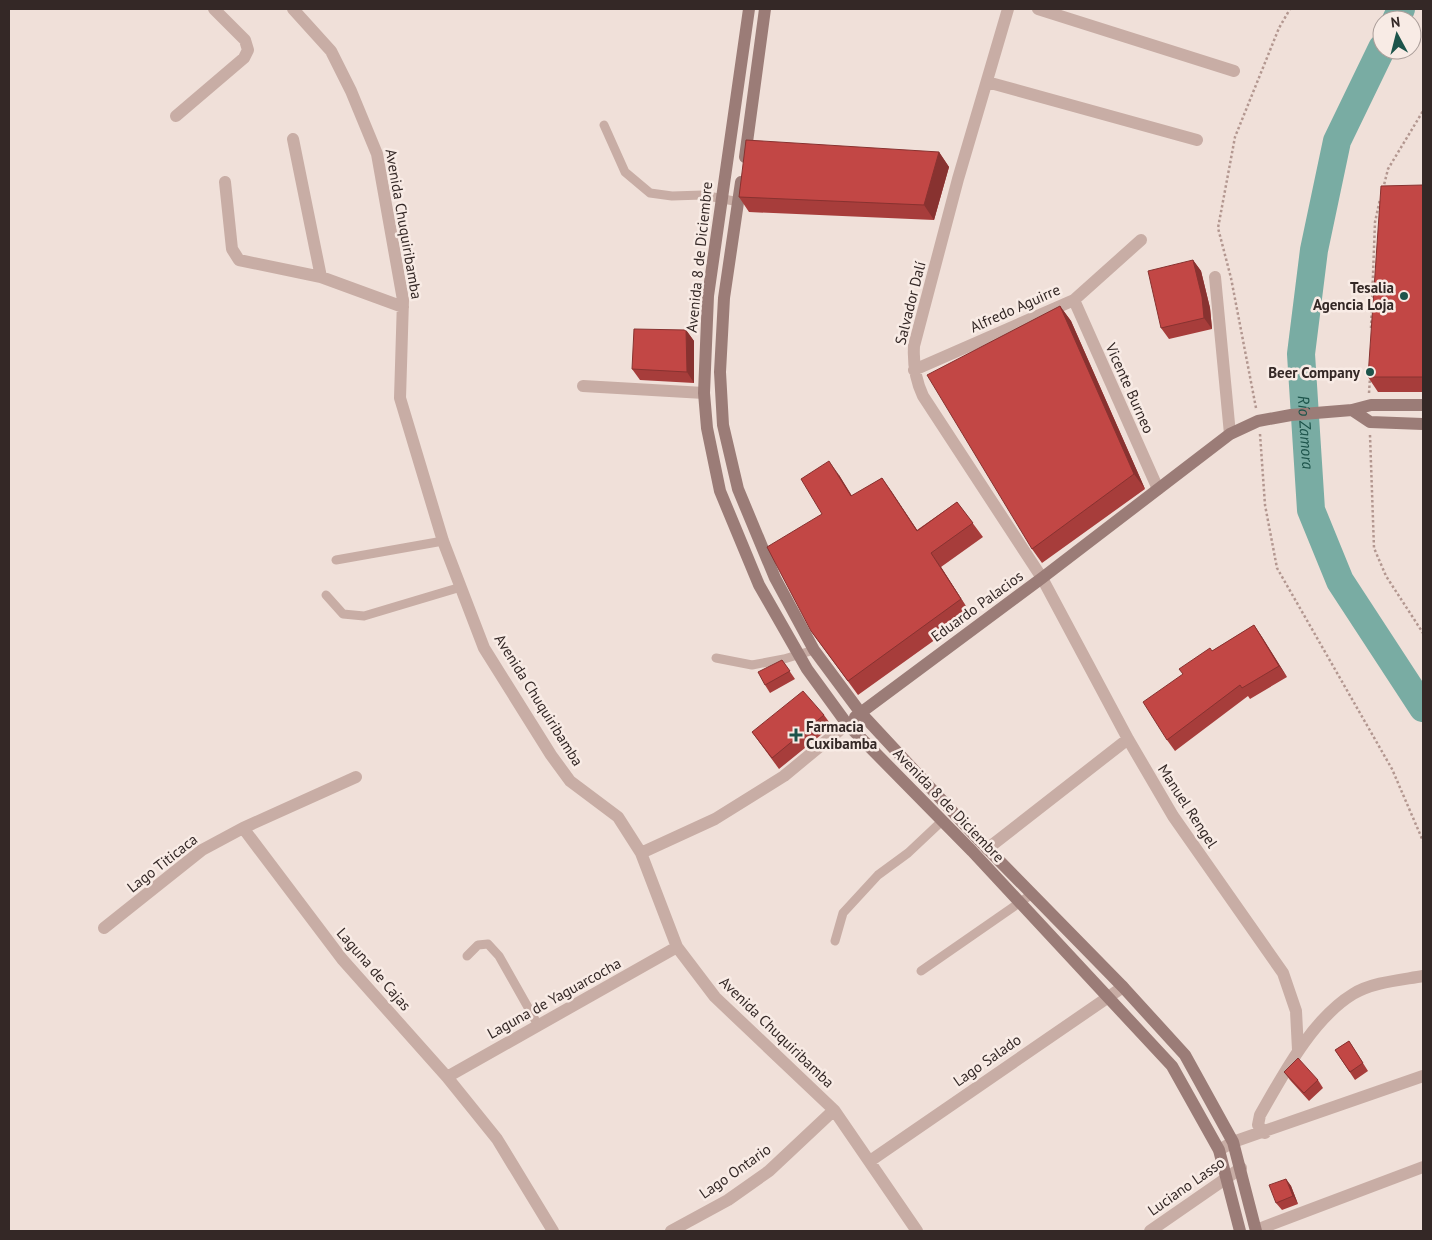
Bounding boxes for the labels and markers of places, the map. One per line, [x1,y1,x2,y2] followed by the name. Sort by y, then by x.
[1313,278,1394,314] place label: Tesalia Agencia Loja
[1398,290,1410,302] marker: Tesalia Agencia Loja
[1268,363,1361,382] place label: Beer Company
[1364,366,1376,378] marker: Beer Company
[806,717,877,753] place label: Farmacia Cuxibamba
[790,729,802,741] marker: Farmacia Cuxibamba

